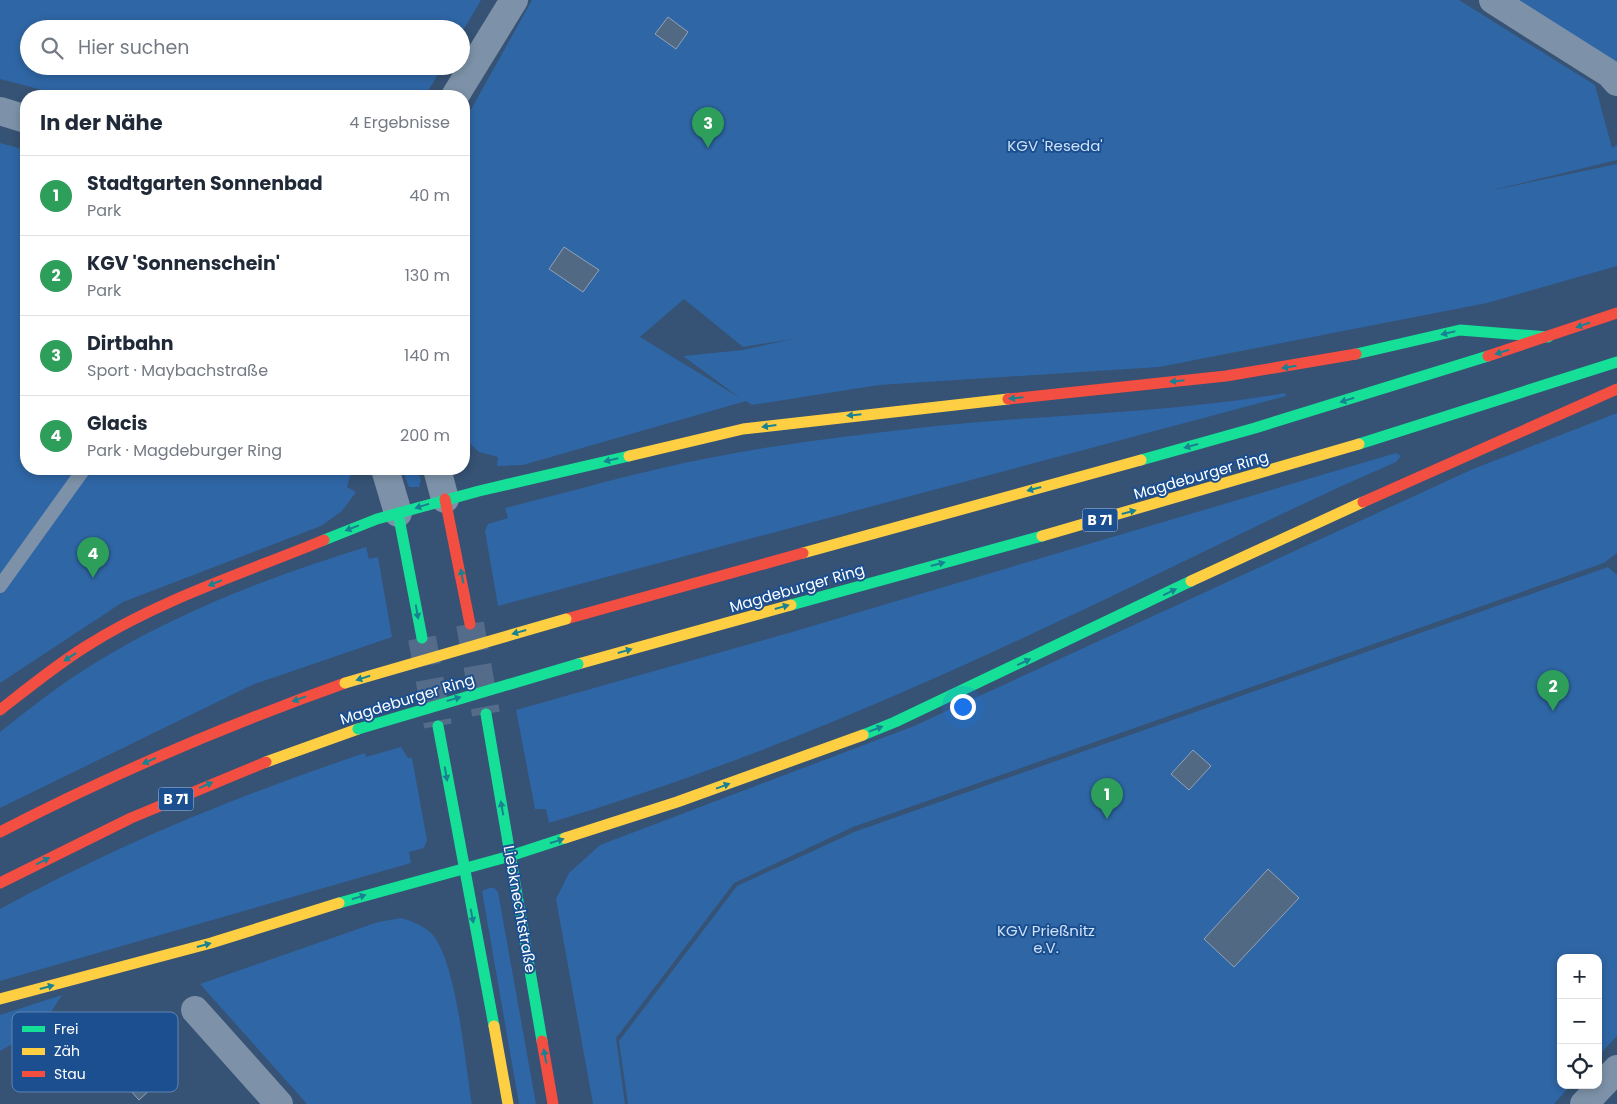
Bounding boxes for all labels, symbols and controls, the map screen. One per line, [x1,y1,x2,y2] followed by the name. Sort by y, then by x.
[20,20,470,75] search box
[38,34,66,62] icon: search
[78,34,189,61] text: Hier suchen
[692,107,724,148] pin: 3
[40,108,163,137] text: In der Nähe
[349,111,450,134] text: 4 Ergebnisse
[1007,135,1103,156] park label: KGV 'Reseda'
[87,170,323,197] text: Stadtgarten Sonnenbad
[53,184,59,207] text: 1
[409,184,450,207] text: 40 m
[87,199,121,222] text: Park
[87,250,280,277] text: KGV 'Sonnenschein'
[51,264,61,287] text: 2
[405,264,450,287] text: 130 m
[87,279,121,302] text: Park
[1575,322,1590,329] one-way arrow
[1440,329,1455,337] one-way arrow
[87,330,174,357] text: Dirtbahn
[51,344,61,367] text: 3
[404,344,450,367] text: 140 m
[1494,348,1509,356] one-way arrow
[87,359,268,382] text: Sport · Maybachstraße
[1280,363,1296,371] one-way arrow
[1169,378,1185,386] one-way arrow
[1007,395,1023,403] one-way arrow
[1339,397,1354,405] one-way arrow
[87,410,148,437] text: Glacis
[846,412,862,420] one-way arrow
[761,422,777,430] one-way arrow
[51,424,61,447] text: 4
[400,424,450,447] text: 200 m
[87,439,282,462] text: Park · Magdeburger Ring
[1183,442,1198,450] one-way arrow
[1131,446,1271,504] street label: Magdeburger Ring
[603,456,618,464] one-way arrow
[1027,486,1042,494] one-way arrow
[414,502,429,510] one-way arrow
[1121,507,1136,515] one-way arrow
[1082,508,1118,532] road number: B 71
[345,525,359,533] one-way arrow
[77,537,109,578] pin: 4
[727,559,867,617] street label: Magdeburger Ring
[931,560,946,568] one-way arrow
[457,568,465,584] one-way arrow
[207,579,222,587] one-way arrow
[1163,588,1177,596] one-way arrow
[774,603,789,611] one-way arrow
[414,605,422,621] one-way arrow
[512,629,527,637] one-way arrow
[618,647,633,655] one-way arrow
[63,652,77,662] one-way arrow
[1016,658,1031,666] one-way arrow
[337,669,477,729] street label: Magdeburger Ring
[1537,670,1569,711] pin: 2
[356,674,371,682] one-way arrow
[950,694,976,720] your location
[447,695,462,703] one-way arrow
[292,696,307,703] one-way arrow
[868,725,883,732] one-way arrow
[142,757,156,765] one-way arrow
[443,767,451,783] one-way arrow
[1091,778,1123,819] pin: 1
[199,781,213,789] one-way arrow
[716,782,731,789] one-way arrow
[158,788,194,811] road number: B 71
[498,799,506,815] one-way arrow
[550,836,565,844] one-way arrow
[498,844,542,974] street label: Liebknechtstraße
[36,857,51,865] one-way arrow
[352,892,367,900] one-way arrow
[468,909,476,925] one-way arrow
[997,920,1095,958] park label: KGV Prießnitz e.V.
[197,941,212,949] one-way arrow
[1557,954,1602,1089] map controls
[1557,954,1602,999] button: +
[40,982,55,990] one-way arrow
[1557,999,1602,1044] button: −
[12,1012,178,1092] legend
[54,1019,78,1039] text: Frei
[54,1041,80,1061] text: Zäh
[1557,1044,1602,1089] button: locate
[541,1048,549,1064] one-way arrow
[54,1064,86,1084] text: Stau

